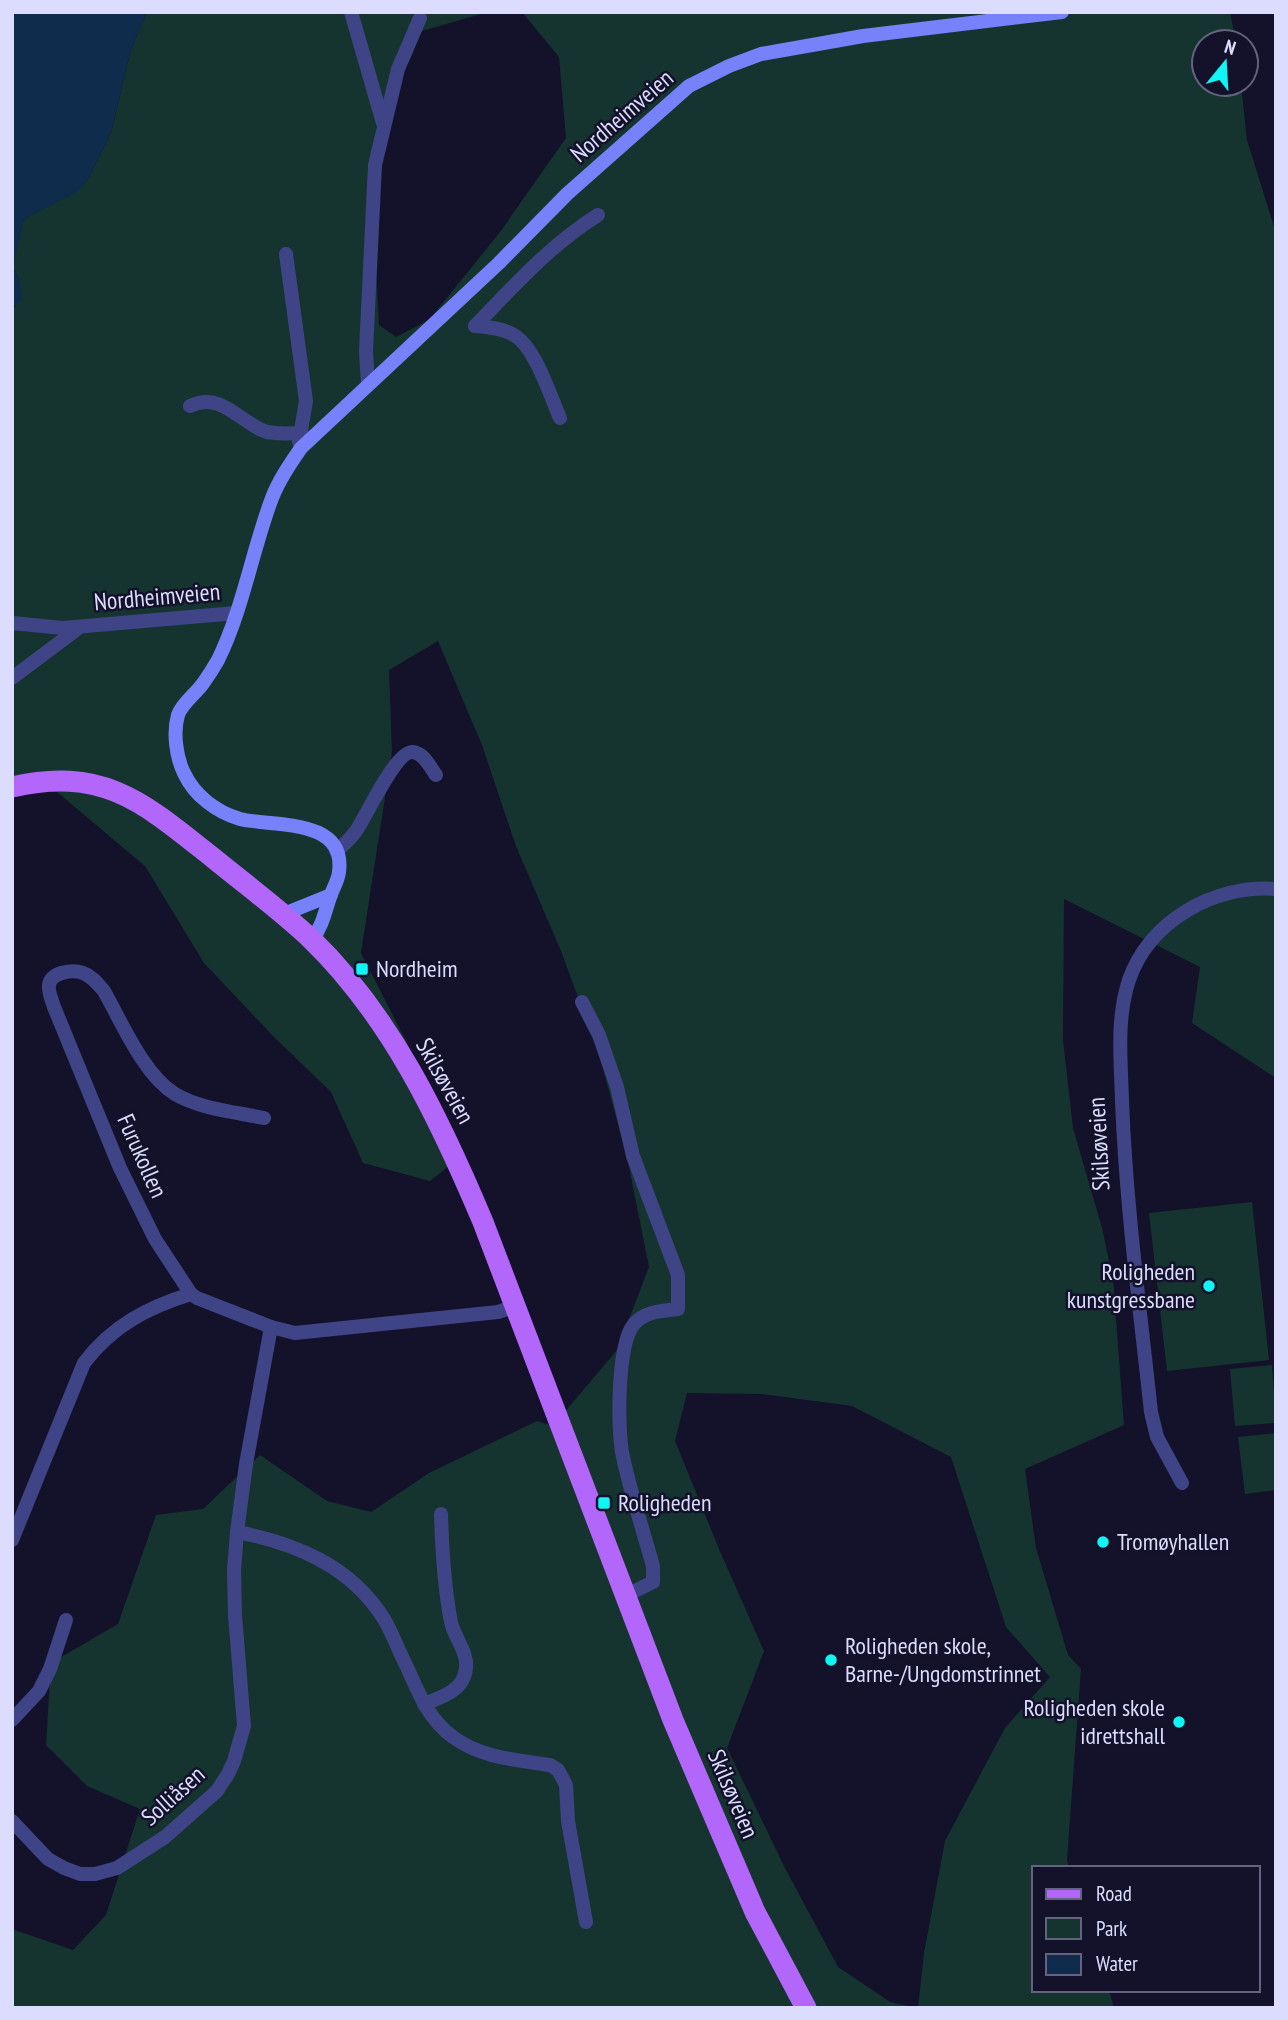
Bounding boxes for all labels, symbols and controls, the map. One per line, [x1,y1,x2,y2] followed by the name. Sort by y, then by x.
[1190,28,1260,98] north arrow
[1222,34,1239,60] text: N
[564,62,680,169] street label: Nordheimveien
[93,576,221,617] street label: Nordheimveien
[376,953,458,984] place label: Nordheim
[354,961,370,977] marker: Nordheim
[409,1032,482,1129] street label: Skilsøveien
[1081,1096,1116,1192] street label: Skilsøveien
[110,1109,175,1202] street label: Furukollen
[1067,1256,1195,1315] place label: Roligheden kunstgressbane
[1201,1278,1217,1294] marker: Roligheden kunstgressbane
[618,1487,711,1518] place label: Roligheden
[596,1495,612,1511] marker: Roligheden
[1117,1526,1229,1557] place label: Tromøyhallen
[1095,1534,1111,1550] marker: Tromøyhallen
[845,1630,1041,1689] place label: Roligheden skole, Barne-/Ungdomstrinnet
[823,1652,839,1668] marker: Roligheden skole, Barne-/Ungdomstrinnet
[1023,1692,1165,1751] place label: Roligheden skole idrettshall
[1171,1714,1187,1730] marker: Roligheden skole idrettshall
[701,1745,766,1843] street label: Skilsøveien
[134,1759,211,1832] street label: Solliåsen
[1032,1866,1260,1992] legend
[1096,1880,1132,1907] text: Road
[1096,1915,1127,1942] text: Park
[1096,1950,1138,1977] text: Water

